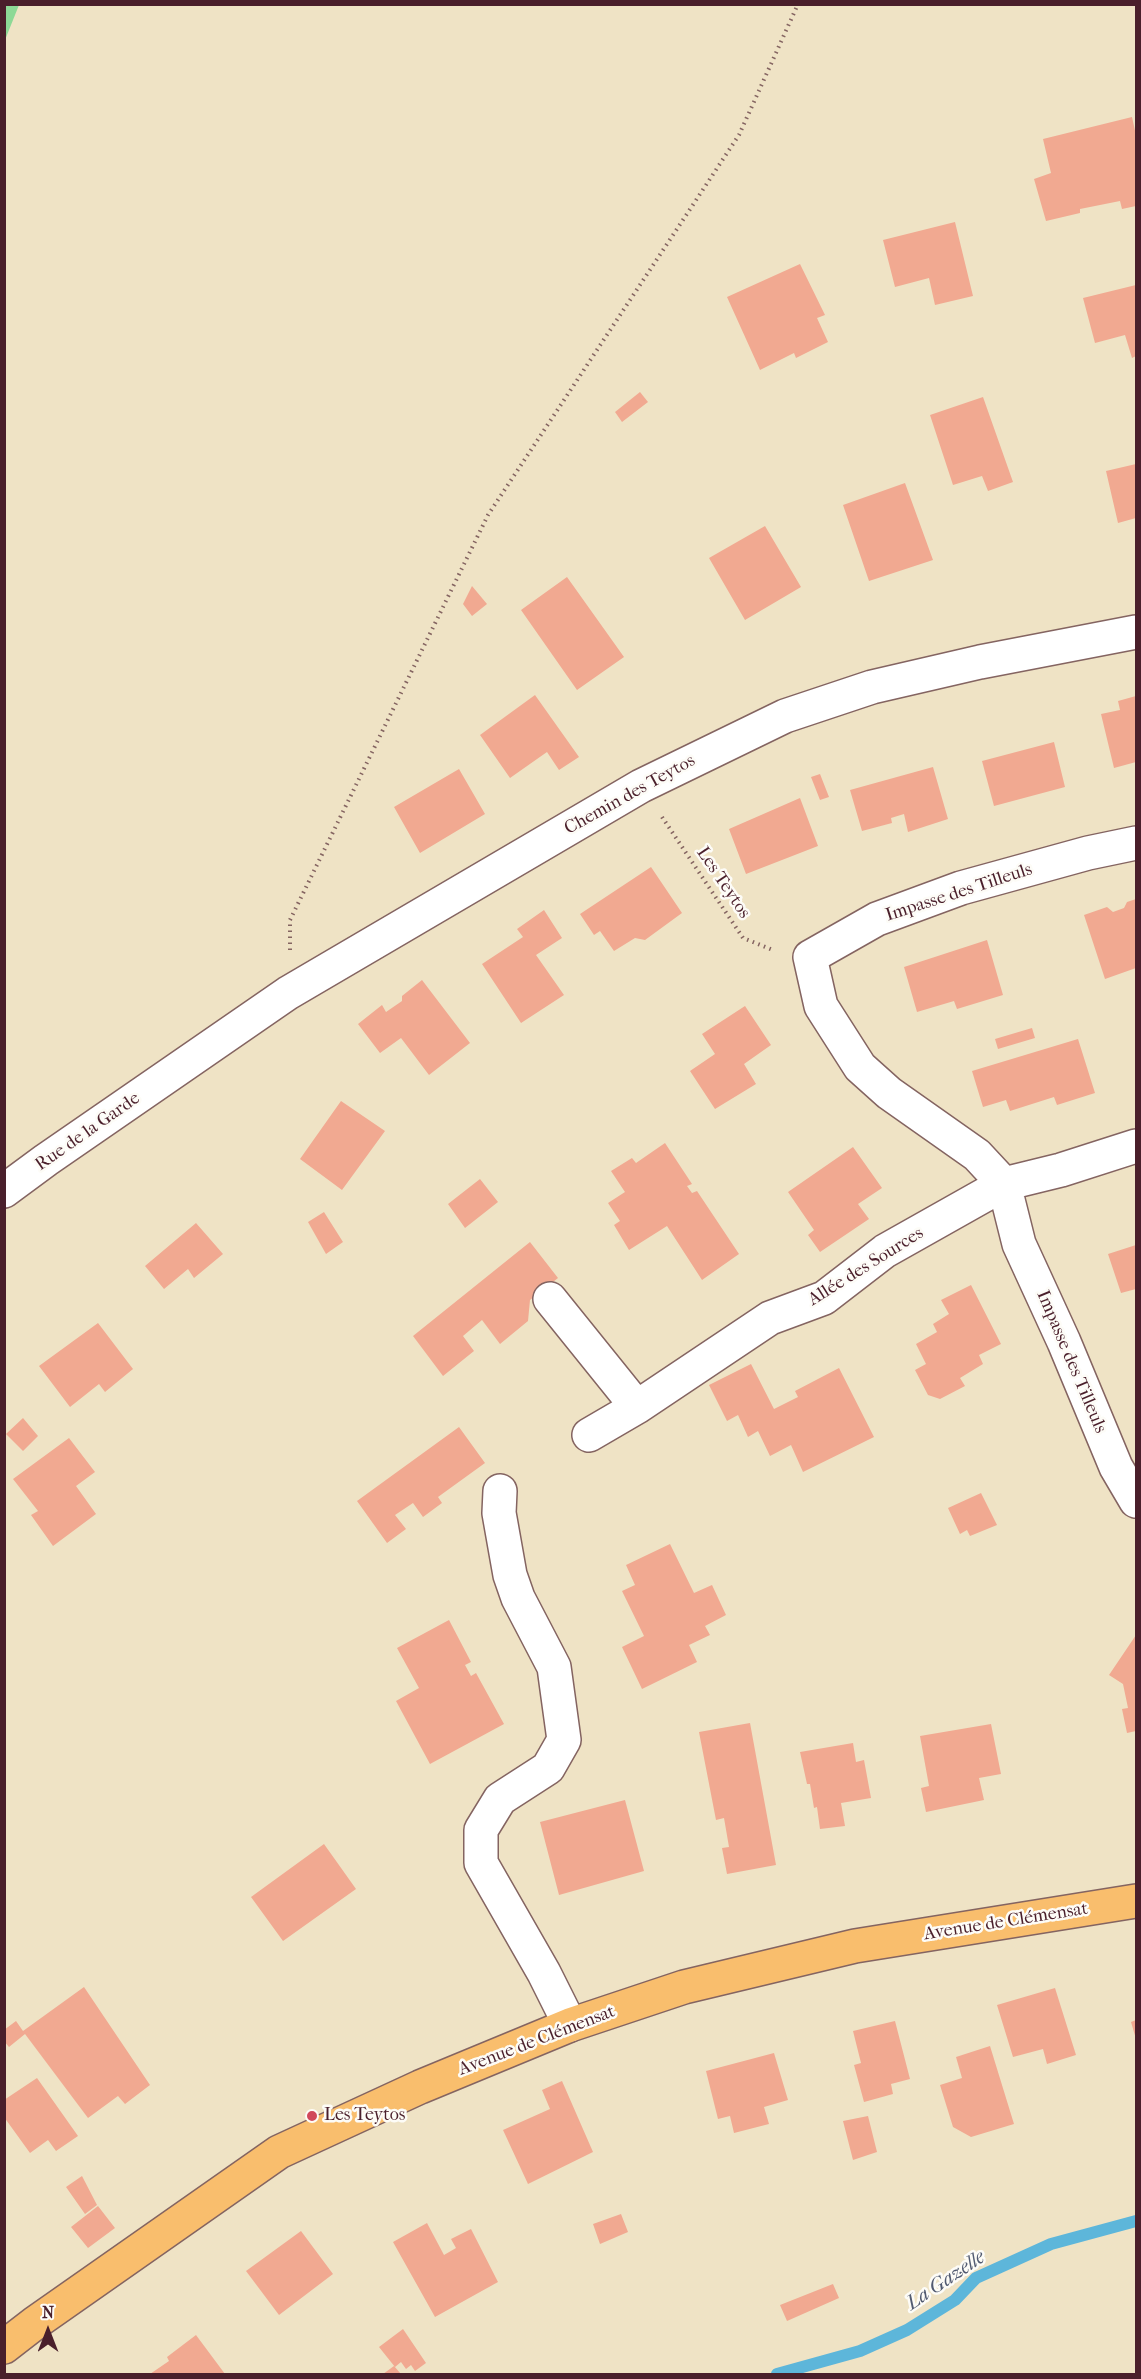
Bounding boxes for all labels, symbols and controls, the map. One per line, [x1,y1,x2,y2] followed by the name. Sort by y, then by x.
[561,750,699,840] street label: Chemin des Teytos
[691,843,755,923] street label: Les Teytos
[883,859,1035,927] street label: Impasse des Tilleuls
[32,1088,144,1176] street label: Rue de la Garde
[804,1223,928,1311] street label: Allée des Sources
[1031,1287,1111,1437] street label: Impasse des Tilleuls
[922,1898,1090,1946] street label: Avenue de Clémensat
[456,2001,618,2081] street label: Avenue de Clémensat
[324,2105,405,2127] place label: Les Teytos
[305,2109,319,2123] marker: Les Teytos
[902,2246,990,2316] water label: La Gazelle
[18,2301,78,2361] north arrow
[42,2303,54,2322] text: N

